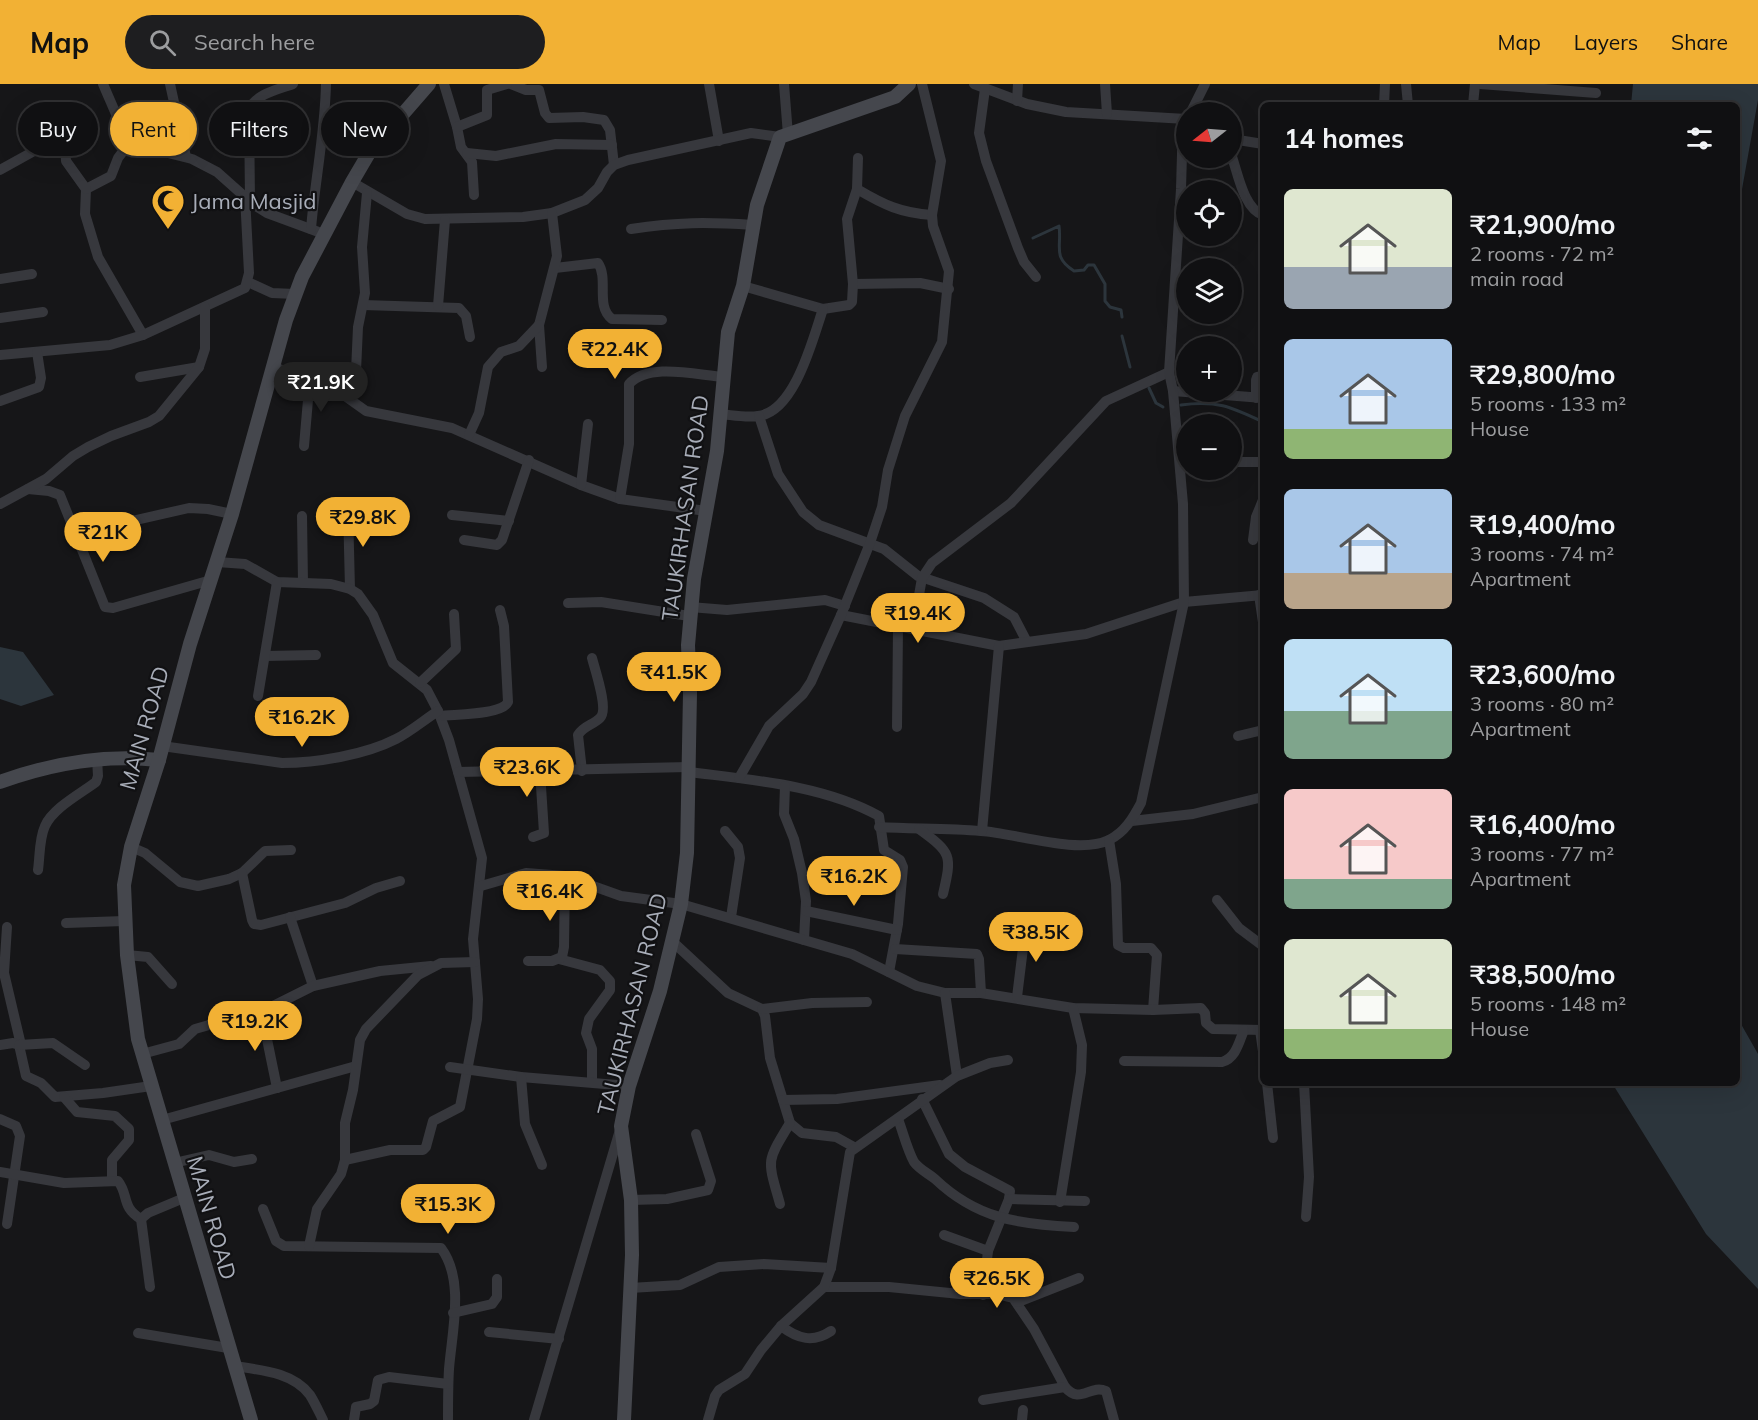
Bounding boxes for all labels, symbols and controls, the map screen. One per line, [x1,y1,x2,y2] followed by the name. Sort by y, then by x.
[125,15,545,69] search box
[30,25,89,60] text: Map
[146,26,179,59] icon: search
[194,28,315,56] text: Search here
[1498,29,1541,55] text: Map
[1574,29,1638,55] text: Layers
[1671,29,1728,55] text: Share
[18,102,98,156] chip: Buy
[110,102,197,156] chip: Rent
[209,102,309,156] chip: Filters
[321,102,409,156] chip: New
[1176,102,1242,168] north arrow
[1176,102,1242,480] map controls
[1284,122,1404,155] text: 14 homes
[1683,122,1716,155] icon: filters
[1176,180,1242,246] button: locate
[150,183,186,230] mosque icon: Jama Masjid
[191,187,316,215] place label: Jama Masjid
[1470,208,1615,241] text: ₹21,900/mo
[1332,213,1404,285] icon: home
[1470,241,1614,266] text: 2 rooms · 72 m²
[1176,258,1242,324] button: layers
[1470,266,1564,291] text: main road
[566,329,664,380] pin: ₹22.4K
[582,336,648,361] text: ₹22.4K
[1176,336,1242,402] button: +
[1470,358,1615,391] text: ₹29,800/mo
[272,362,370,413] pin: ₹21.9K
[1332,363,1404,435] icon: home
[288,369,354,394] text: ₹21.9K
[1470,391,1626,416] text: 5 rooms · 133 m²
[655,393,715,623] street label: TAUKIRHASAN ROAD
[1176,414,1242,480] button: −
[1470,416,1529,441] text: House
[314,497,412,548] pin: ₹29.8K
[330,504,396,529] text: ₹29.8K
[1470,508,1615,541] text: ₹19,400/mo
[67,512,139,563] pin: ₹21K
[1332,513,1404,585] icon: home
[78,519,128,544] text: ₹21K
[1470,541,1614,566] text: 3 rooms · 74 m²
[1470,566,1571,591] text: Apartment
[869,593,967,644] pin: ₹19.4K
[885,600,951,625] text: ₹19.4K
[625,652,723,703] pin: ₹41.5K
[1470,658,1615,691] text: ₹23,600/mo
[641,659,707,684] text: ₹41.5K
[113,663,175,793] street label: MAIN ROAD
[1332,663,1404,735] icon: home
[1470,691,1614,716] text: 3 rooms · 80 m²
[253,697,351,748] pin: ₹16.2K
[269,704,335,729] text: ₹16.2K
[1470,716,1571,741] text: Apartment
[478,747,576,798] pin: ₹23.6K
[494,754,560,779] text: ₹23.6K
[1470,808,1615,841] text: ₹16,400/mo
[1332,813,1404,885] icon: home
[1470,841,1614,866] text: 3 rooms · 77 m²
[805,856,903,907] pin: ₹16.2K
[821,863,887,888] text: ₹16.2K
[1470,866,1571,891] text: Apartment
[501,871,599,922] pin: ₹16.4K
[517,878,583,903] text: ₹16.4K
[591,890,673,1118] street label: TAUKIRHASAN ROAD
[987,912,1085,963] pin: ₹38.5K
[1003,919,1069,944] text: ₹38.5K
[1470,958,1615,991] text: ₹38,500/mo
[1332,963,1404,1035] icon: home
[1470,991,1626,1016] text: 5 rooms · 148 m²
[206,1001,304,1052] pin: ₹19.2K
[222,1008,288,1033] text: ₹19.2K
[1470,1016,1529,1041] text: House
[181,1153,243,1283] street label: MAIN ROAD
[399,1184,497,1235] pin: ₹15.3K
[415,1191,481,1216] text: ₹15.3K
[948,1258,1046,1309] pin: ₹26.5K
[964,1265,1030,1290] text: ₹26.5K

